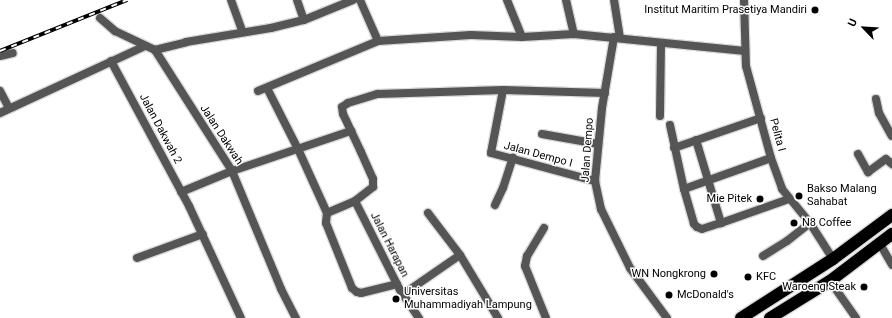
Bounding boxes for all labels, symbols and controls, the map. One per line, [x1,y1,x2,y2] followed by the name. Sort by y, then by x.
[644,3,807,17] place label: Institut Maritim Prasetiya Mandiri
[810,5,820,15] marker: Institut Maritim Prasetiya Mandiri
[844,8,884,48] north arrow
[845,17,860,29] text: U
[136,92,184,166] street label: Jalan Dakwah 2
[197,103,245,167] street label: Jalan Dakwah
[579,117,597,183] street label: Jalan Dempo
[766,117,788,153] street label: Pelita I
[502,140,574,170] street label: Jalan Dempo I
[807,183,877,209] place label: Bakso Malang Sahabat
[794,191,804,201] marker: Bakso Malang Sahabat
[707,192,752,206] place label: Mie Pitek
[755,194,765,204] marker: Mie Pitek
[367,210,411,280] street label: Jalan Harapan
[802,216,851,230] place label: N8 Coffee
[789,218,799,228] marker: N8 Coffee
[632,267,706,281] place label: WN Nongkrong
[709,269,719,279] marker: WN Nongkrong
[756,270,776,284] place label: KFC
[743,272,753,282] marker: KFC
[782,280,856,294] place label: Waroeng Steak
[859,282,869,292] marker: Waroeng Steak
[404,286,532,312] place label: Universitas Muhammadiyah Lampung
[677,288,734,302] place label: McDonald's
[664,290,674,300] marker: McDonald's
[391,294,401,304] marker: Universitas Muhammadiyah Lampung

